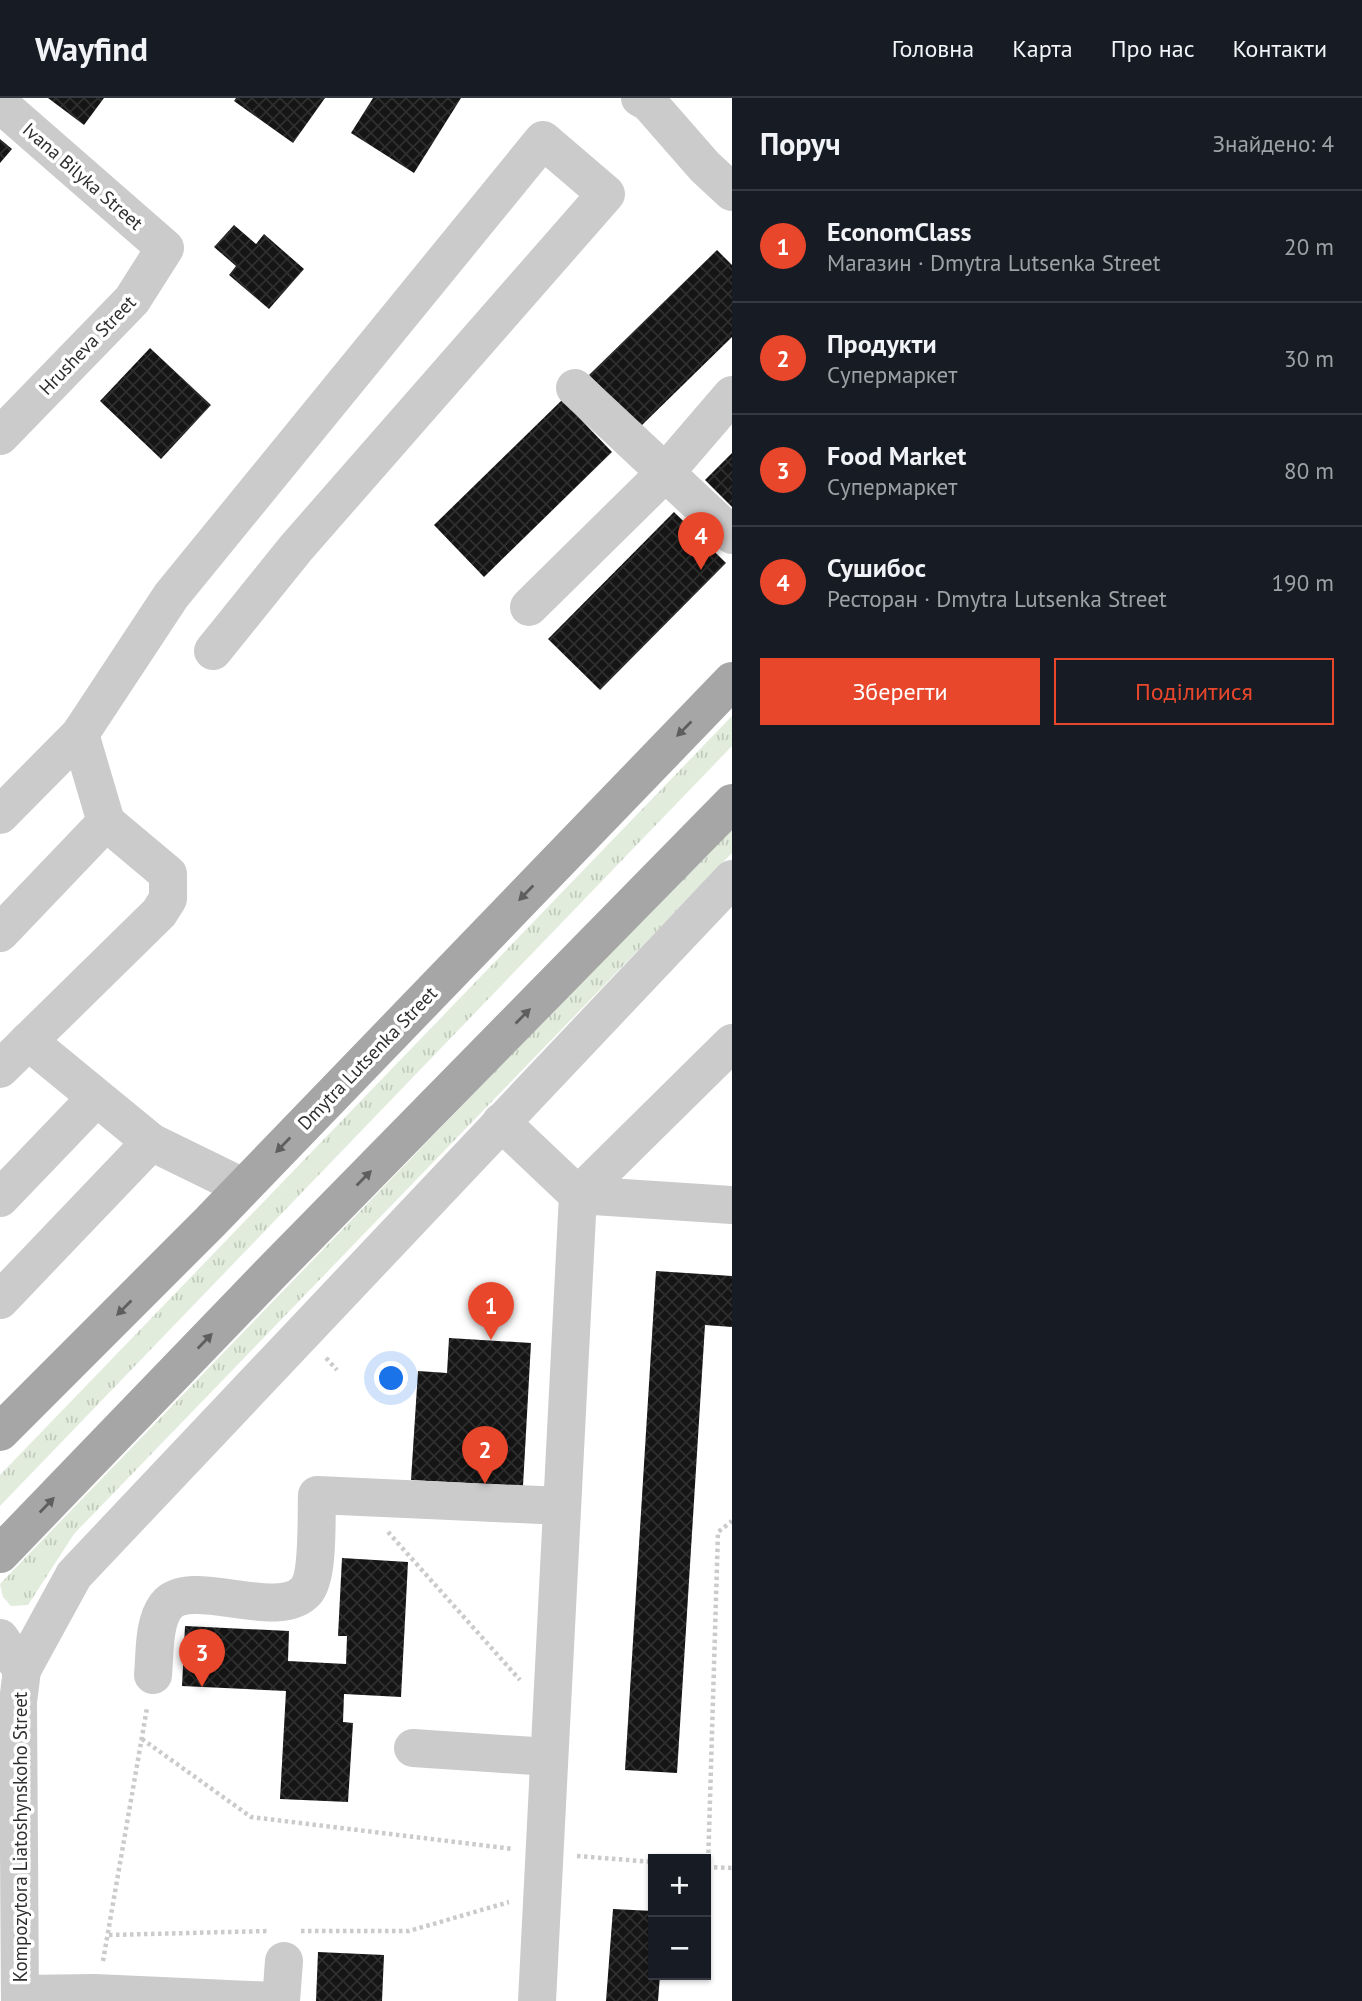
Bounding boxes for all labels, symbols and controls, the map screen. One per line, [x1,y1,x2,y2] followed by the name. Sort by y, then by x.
[35,27,148,70] text: Wayfind
[892,33,974,64] text: Головна
[1012,33,1073,64] text: Карта
[1111,33,1195,64] text: Про нас
[1233,33,1327,64] text: Контакти
[18,117,149,235] street label: Ivana Bilyka Street
[760,124,841,163] text: Поруч
[1213,129,1334,158] text: Знайдено: 4
[827,215,971,248] text: EconomClass
[776,232,790,261] text: 1
[1284,232,1334,261] text: 20 m
[827,248,1161,277] text: Магазин · Dmytra Lutsenka Street
[33,290,141,400] street label: Hrusheva Street
[827,327,937,360] text: Продукти
[776,344,790,373] text: 2
[1284,344,1334,373] text: 30 m
[827,360,957,389] text: Супермаркет
[827,439,966,472] text: Food Market
[776,456,790,485] text: 3
[1284,456,1334,485] text: 80 m
[827,472,957,501] text: Супермаркет
[678,512,724,570] pin: 4
[827,551,926,584] text: Сушибос
[776,568,790,597] text: 4
[1272,568,1334,597] text: 190 m
[827,584,1167,613] text: Ресторан · Dmytra Lutsenka Street
[760,658,1040,725] button: Зберегти
[1054,658,1334,725] button: Поділитися
[676,721,692,737] one-way arrow
[517,884,534,901] one-way arrow
[292,981,442,1135] street label: Dmytra Lutsenka Street
[515,1008,531,1025] one-way arrow
[276,1136,292,1153] one-way arrow
[355,1170,371,1187] one-way arrow
[468,1282,514,1340] pin: 1
[116,1299,133,1316] one-way arrow
[197,1333,214,1350] one-way arrow
[374,1361,408,1395] your location
[462,1426,508,1484] pin: 2
[39,1497,55,1514] one-way arrow
[179,1629,225,1687] pin: 3
[8,1691,32,1982] street label: Kompozytora Liatoshynskoho Street
[648,1854,711,1980] map controls
[648,1854,711,1917] button: +
[648,1917,711,1980] button: −

